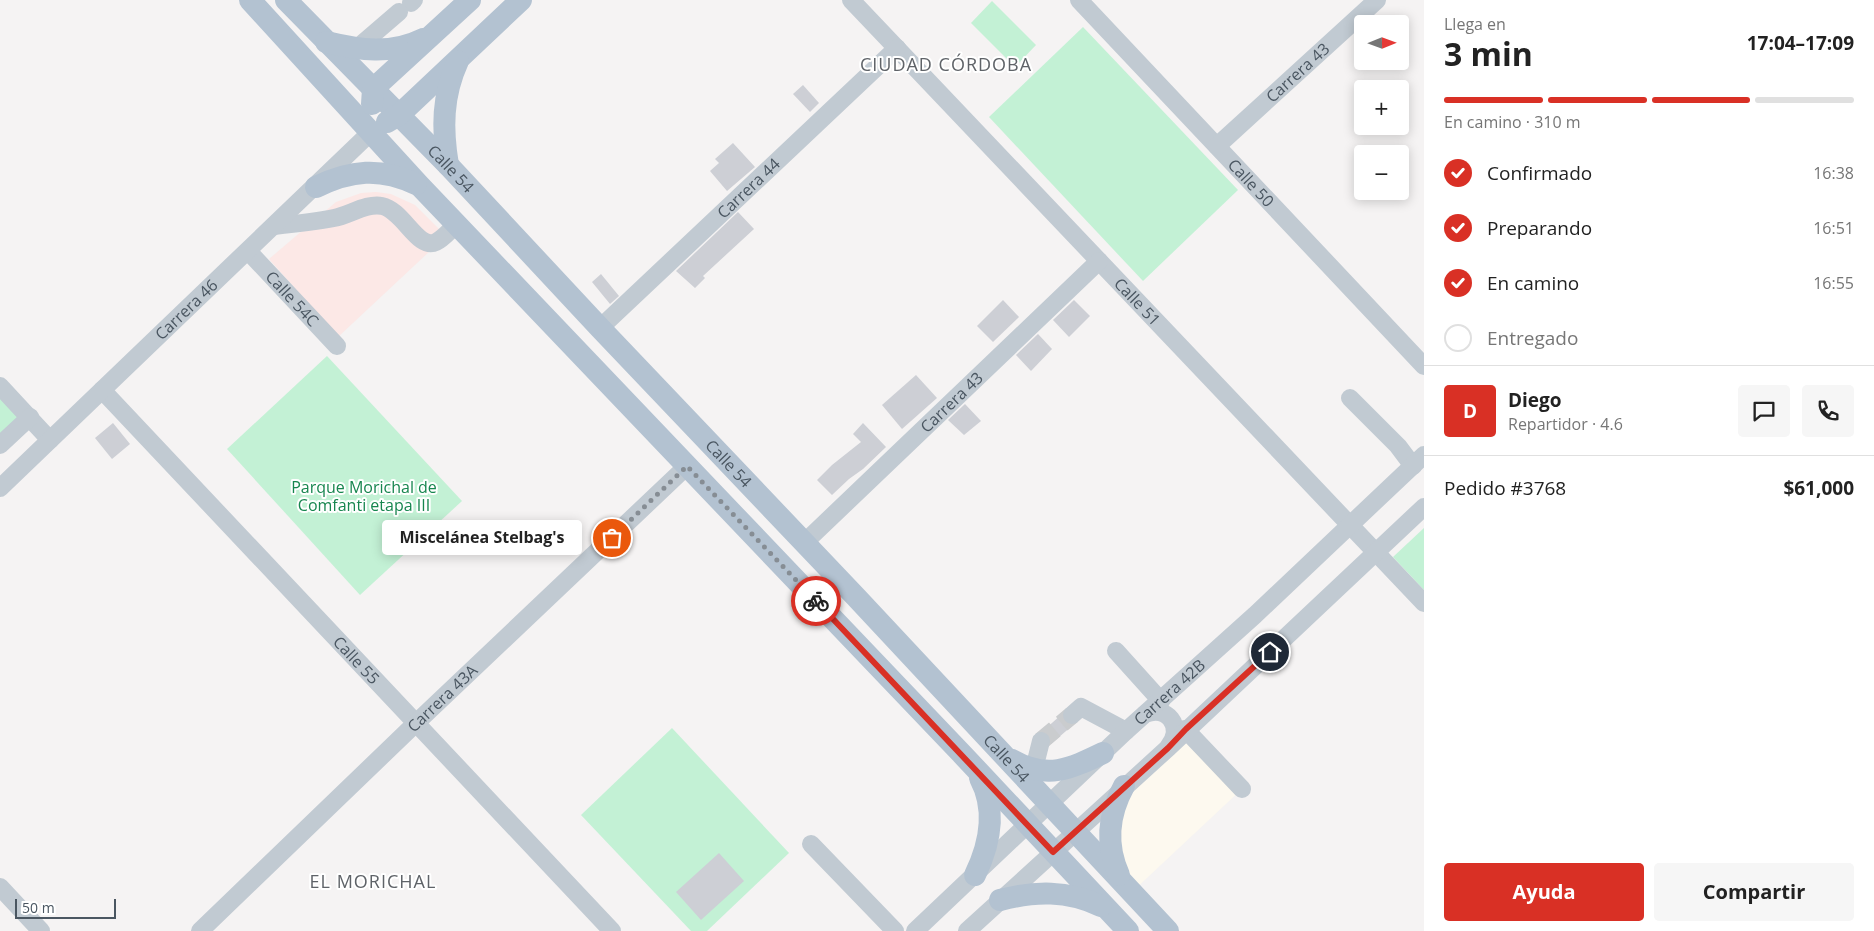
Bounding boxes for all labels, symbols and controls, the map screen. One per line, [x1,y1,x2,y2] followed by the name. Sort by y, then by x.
[1444,13,1506,35] text: Llega en
[1354,15,1409,70] north arrow
[1354,15,1409,200] map controls
[1747,30,1854,56] text: 17:04–17:09
[1444,32,1533,75] text: 3 min
[1261,38,1334,107] street label: Carrera 43
[860,52,1032,76] district label: CIUDAD CÓRDOBA
[1354,80,1409,135] button: +
[1444,111,1581,133] text: En camino · 310 m
[423,140,479,197] street label: Calle 54
[1354,145,1409,200] button: −
[712,153,785,223] street label: Carrera 44
[1223,154,1279,211] street label: Calle 50
[1444,159,1472,187] icon: check
[1487,160,1592,186] text: Confirmado
[1813,162,1854,184] text: 16:38
[1444,214,1472,242] icon: check
[1487,215,1592,241] text: Preparando
[1813,217,1854,239] text: 16:51
[261,266,324,331] street label: Calle 54C
[1444,269,1472,297] icon: check
[1487,270,1579,296] text: En camino
[1813,272,1854,294] text: 16:55
[1109,273,1166,330] street label: Calle 51
[150,274,222,345] street label: Carrera 46
[1487,325,1578,351] text: Entregado
[915,367,988,437] street label: Carrera 43
[1738,385,1790,437] button: chat
[1802,385,1854,437] button: phone
[1508,387,1562,413] text: Diego
[1463,398,1477,424] text: D
[1508,413,1623,435] text: Repartidor · 4.6
[701,435,757,492] street label: Calle 54
[1444,475,1566,501] text: Pedido #3768
[1783,475,1854,501] text: $61,000
[291,476,437,516] park label: Parque Morichal de Comfanti etapa III
[591,517,633,559] pin
[382,520,582,556] callout: Miscelánea Stelbag's
[598,524,626,552] icon: bag
[399,526,565,548] text: Miscelánea Stelbag's
[791,576,841,626] courier
[802,587,830,615] icon: bike
[328,631,385,689] street label: Calle 55
[1249,631,1291,673] pin
[1256,638,1284,666] icon: home
[1129,654,1210,730] street label: Carrera 42B
[402,659,483,737] street label: Carrera 43A
[979,729,1035,787] street label: Calle 54
[1444,863,1644,921] button: Ayuda
[1654,863,1854,921] button: Compartir
[310,869,436,893] district label: EL MORICHAL
[15,896,116,919] scale bar
[22,898,55,917] text: 50 m

